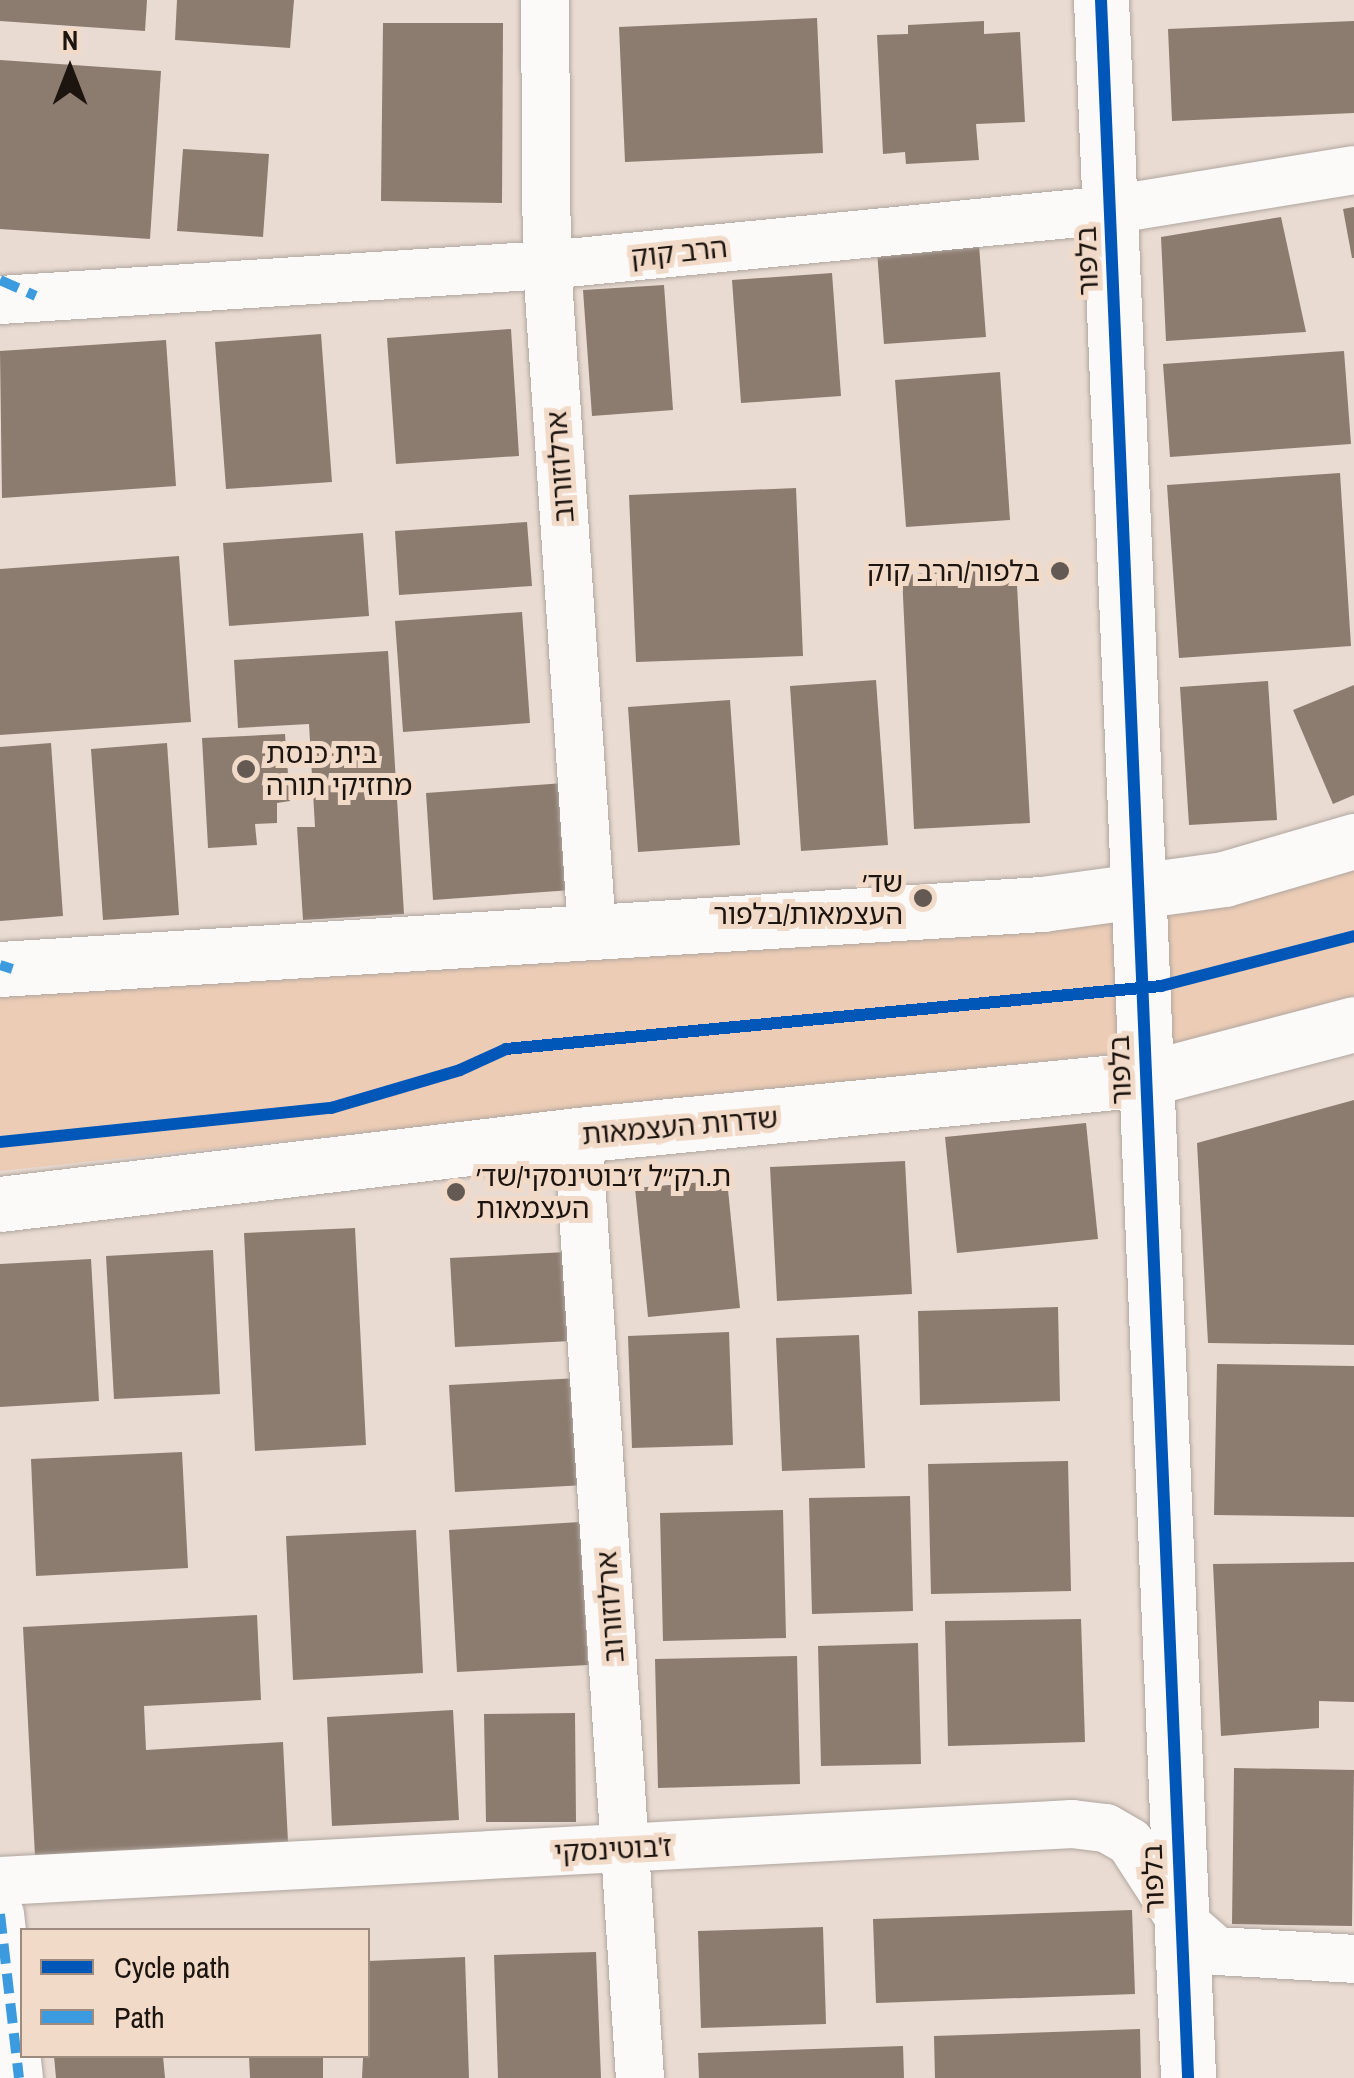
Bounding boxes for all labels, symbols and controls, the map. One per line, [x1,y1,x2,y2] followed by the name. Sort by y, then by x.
[20,20,120,120] north arrow
[62,21,78,59] text: N
[1069,226,1105,296] street label: בלפור
[629,230,729,274] street label: הרב קוק
[539,410,581,524] street label: ארלוזורוב
[867,554,1040,588] place label: בלפור/הרב קוק
[1049,560,1071,582] marker: בלפור/הרב קוק
[266,736,412,802] place label: בית כנסת מחזיקי תורה
[235,758,257,780] marker: בית כנסת מחזיקי תורה
[713,865,903,931] place label: שד׳ העצמאות/בלפור
[912,887,934,909] marker: שד׳ העצמאות/בלפור
[1102,1035,1138,1105] street label: בלפור
[581,1101,779,1151] street label: שדרות העצמאות
[476,1159,731,1225] place label: ת.רק״ל ז׳בוטינסקי/שד׳ העצמאות
[445,1181,467,1203] marker: ת.רק״ל ז׳בוטינסקי/שד׳ העצמאות
[589,1550,631,1664] street label: ארלוזורוב
[553,1829,673,1869] street label: ז'בוטינסקי
[1135,1844,1171,1914] street label: בלפור
[20,1928,370,2058] legend
[114,1947,230,1987] text: Cycle path
[114,1997,165,2037] text: Path

